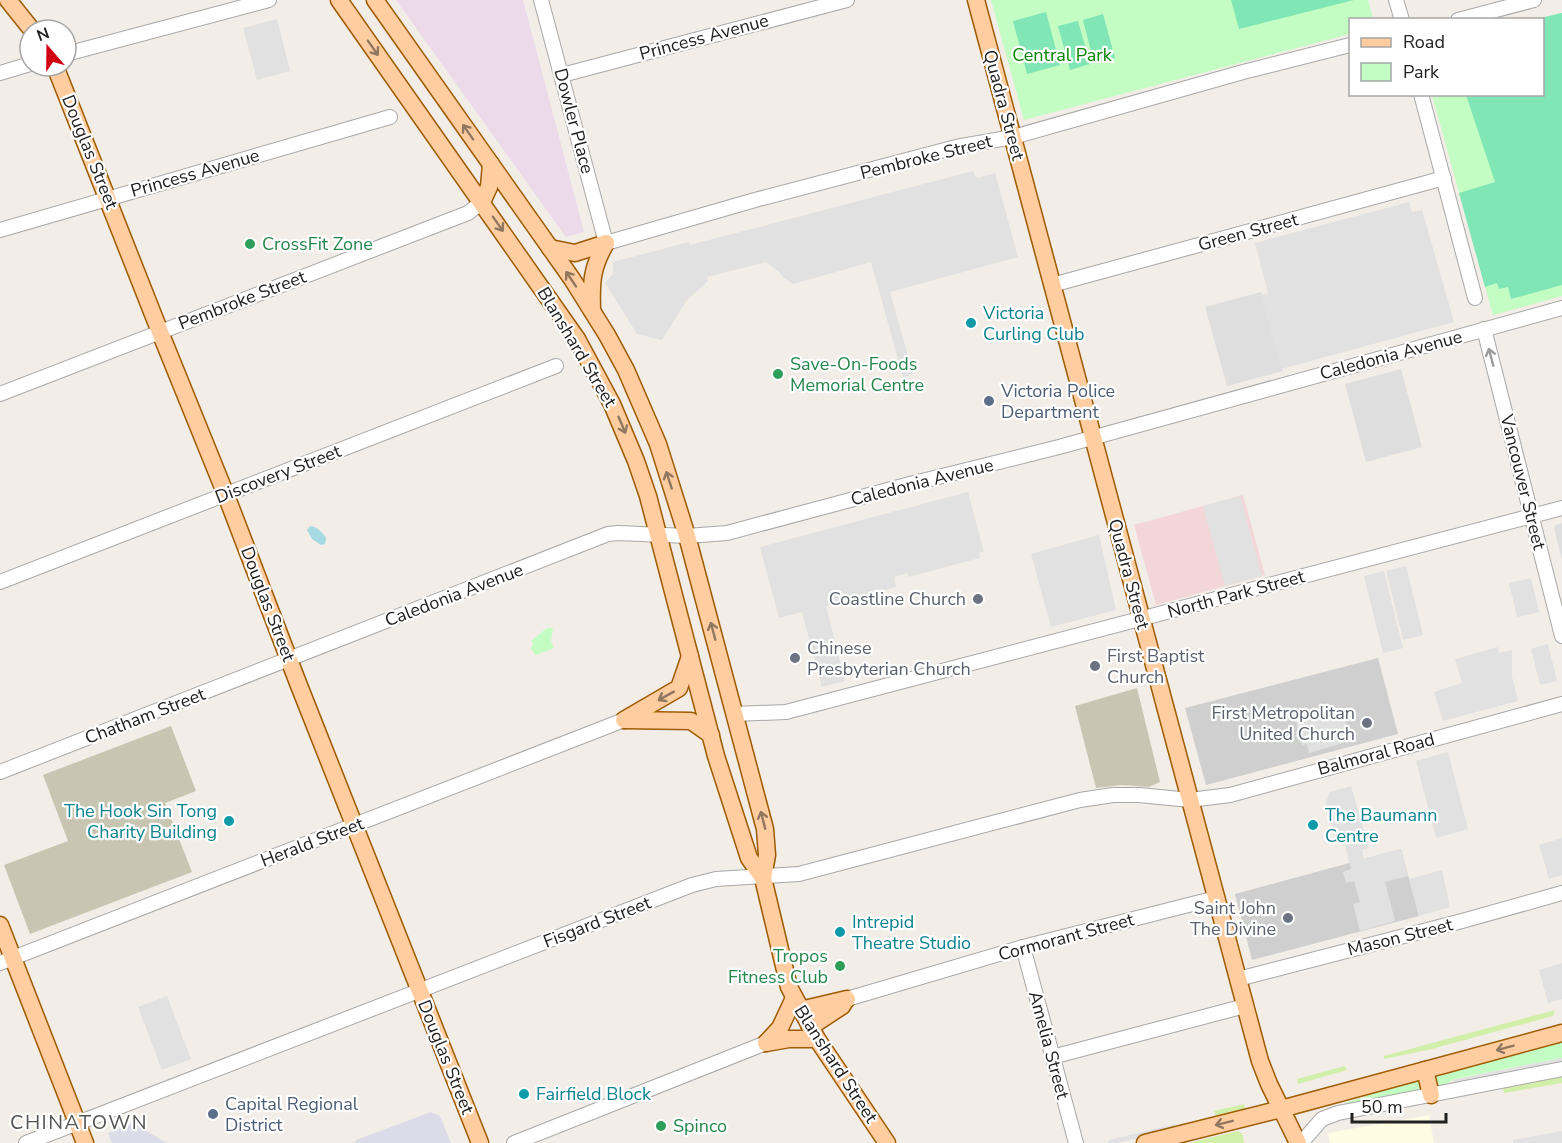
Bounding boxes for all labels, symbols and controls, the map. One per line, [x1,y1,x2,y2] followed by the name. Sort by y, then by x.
[637,8,771,66] street label: Princess Avenue
[18,18,78,78] north arrow
[1349,18,1544,96] legend
[34,22,53,47] text: N
[1403,30,1445,54] text: Road
[367,39,379,56] one-way arrow
[1012,43,1113,67] park label: Central Park
[978,47,1030,164] street label: Quadra Street
[1403,60,1440,84] text: Park
[548,66,600,176] street label: Dowler Place
[56,91,124,213] street label: Douglas Street
[462,125,474,141] one-way arrow
[858,129,995,185] street label: Pembroke Street
[128,143,262,203] street label: Princess Avenue
[1195,207,1301,257] street label: Green Street
[492,216,504,232] one-way arrow
[262,232,373,256] place label: CrossFit Zone
[243,237,257,251] marker: CrossFit Zone
[175,264,310,335] street label: Pembroke Street
[565,270,578,287] one-way arrow
[532,282,623,412] street label: Blanshard Street
[982,301,1084,346] place label: Victoria Curling Club
[964,316,978,330] marker: Victoria Curling Club
[1317,324,1465,386] street label: Caledonia Avenue
[1485,348,1496,367] one-way arrow
[790,352,924,397] place label: Save-On-Foods Memorial Centre
[771,367,785,381] marker: Save-On-Foods Memorial Centre
[1000,379,1115,424] place label: Victoria Police Department
[982,394,996,408] marker: Victoria Police Department
[1494,411,1552,553] street label: Vancouver Street
[617,416,628,434] one-way arrow
[212,439,345,509] street label: Discovery Street
[848,453,996,511] street label: Caledonia Avenue
[663,471,674,490] one-way arrow
[1103,516,1155,633] street label: Quadra Street
[235,543,301,666] street label: Douglas Street
[381,558,527,632] street label: Caledonia Avenue
[1165,564,1308,624] street label: North Park Street
[829,587,966,611] place label: Coastline Church
[971,592,985,606] marker: Coastline Church
[707,622,718,641] one-way arrow
[807,636,971,681] place label: Chinese Presbyterian Church
[1107,644,1205,689] place label: First Baptist Church
[788,651,802,665] marker: Chinese Presbyterian Church
[1088,659,1102,673] marker: First Baptist Church
[81,682,209,750] street label: Chatham Street
[658,690,675,702] one-way arrow
[1211,701,1355,746] place label: First Metropolitan United Church
[1360,716,1374,730] marker: First Metropolitan United Church
[1315,727,1437,781] street label: Balmoral Road
[64,799,217,844] place label: The Hook Sin Tong Charity Building
[1325,803,1437,848] place label: The Baumann Centre
[257,811,368,873] street label: Herald Street
[756,811,768,830] one-way arrow
[222,814,236,828] marker: The Hook Sin Tong Charity Building
[1306,818,1320,832] marker: The Baumann Centre
[540,890,655,954] street label: Fisgard Street
[1190,896,1276,941] place label: Saint John The Divine
[996,907,1137,967] street label: Cormorant Street
[852,910,971,955] place label: Intrepid Theatre Studio
[1281,911,1295,925] marker: Saint John The Divine
[1345,912,1456,962] street label: Mason Street
[833,925,847,939] marker: Intrepid Theatre Studio
[728,944,828,989] place label: Tropos Fitness Club
[833,959,847,973] marker: Tropos Fitness Club
[1023,988,1075,1102] street label: Amelia Street
[412,996,480,1118] street label: Douglas Street
[789,1000,884,1128] street label: Blanshard Street
[1496,1043,1515,1055] one-way arrow
[536,1082,652,1106] place label: Fairfield Block
[1352,1086,1446,1124] scale bar
[517,1087,531,1101] marker: Fairfield Block
[225,1092,359,1137] place label: Capital Regional District
[1361,1095,1403,1119] text: 50 m
[206,1107,220,1121] marker: Capital Regional District
[10,1109,148,1136] district label: CHINATOWN
[673,1114,727,1138] place label: Spinco
[1215,1118,1234,1130] one-way arrow
[654,1119,668,1133] marker: Spinco

